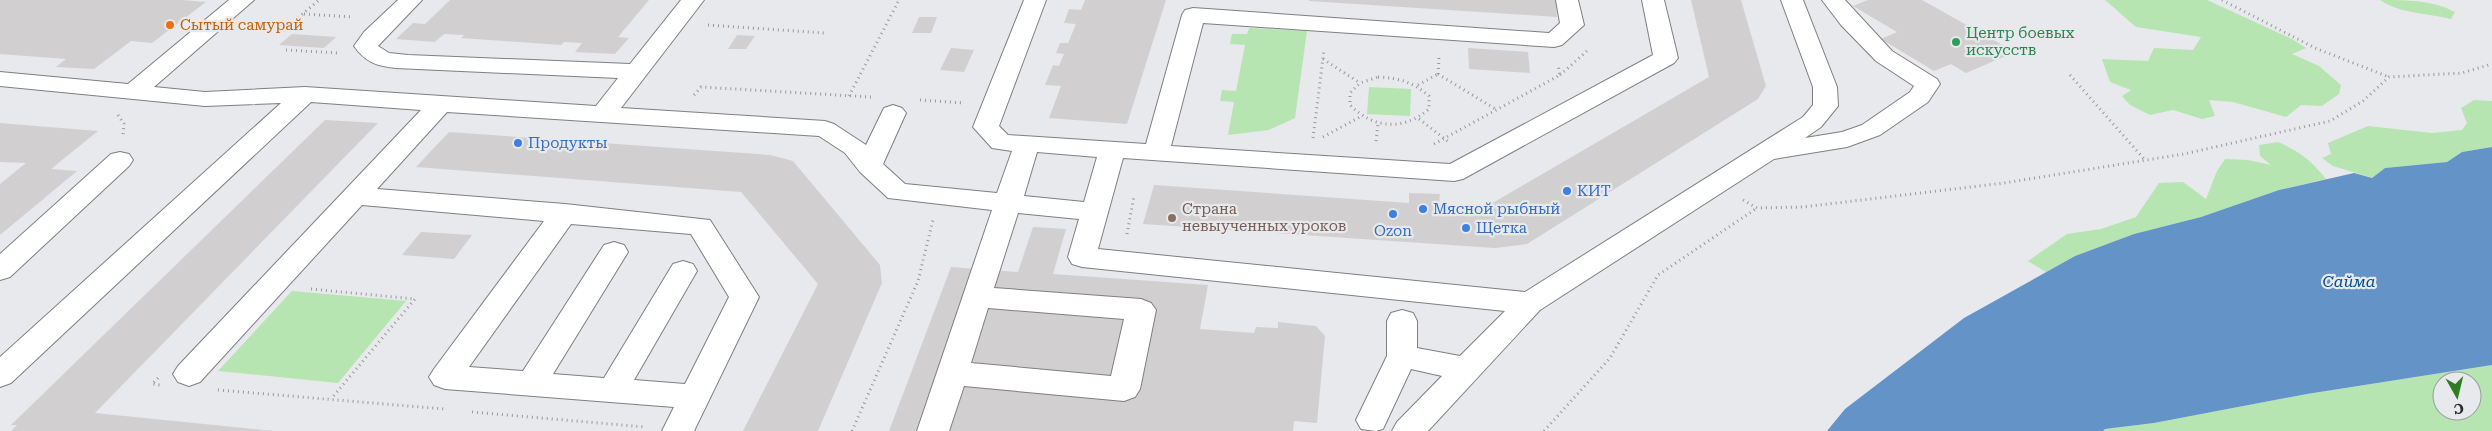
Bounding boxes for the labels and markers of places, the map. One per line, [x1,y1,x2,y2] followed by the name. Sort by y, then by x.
[180,16,303,34] place label: Сытый самурай
[164,19,176,31] marker: Сытый самурай
[1966,24,2075,59] place label: Центр боевых искусств
[1950,36,1962,48] marker: Центр боевых искусств
[528,134,608,152] place label: Продукты
[512,137,524,149] marker: Продукты
[1577,182,1611,200] place label: КИТ
[1561,185,1573,197] marker: КИТ
[1182,200,1347,235] place label: Страна невыученных уроков
[1433,200,1560,218] place label: Мясной рыбный
[1417,203,1429,215] marker: Мясной рыбный
[1387,208,1399,220] marker: Ozon
[1166,212,1178,224] marker: Страна невыученных уроков
[1476,219,1527,237] place label: Щетка
[1374,222,1412,240] place label: Ozon
[1460,222,1472,234] marker: Щетка

